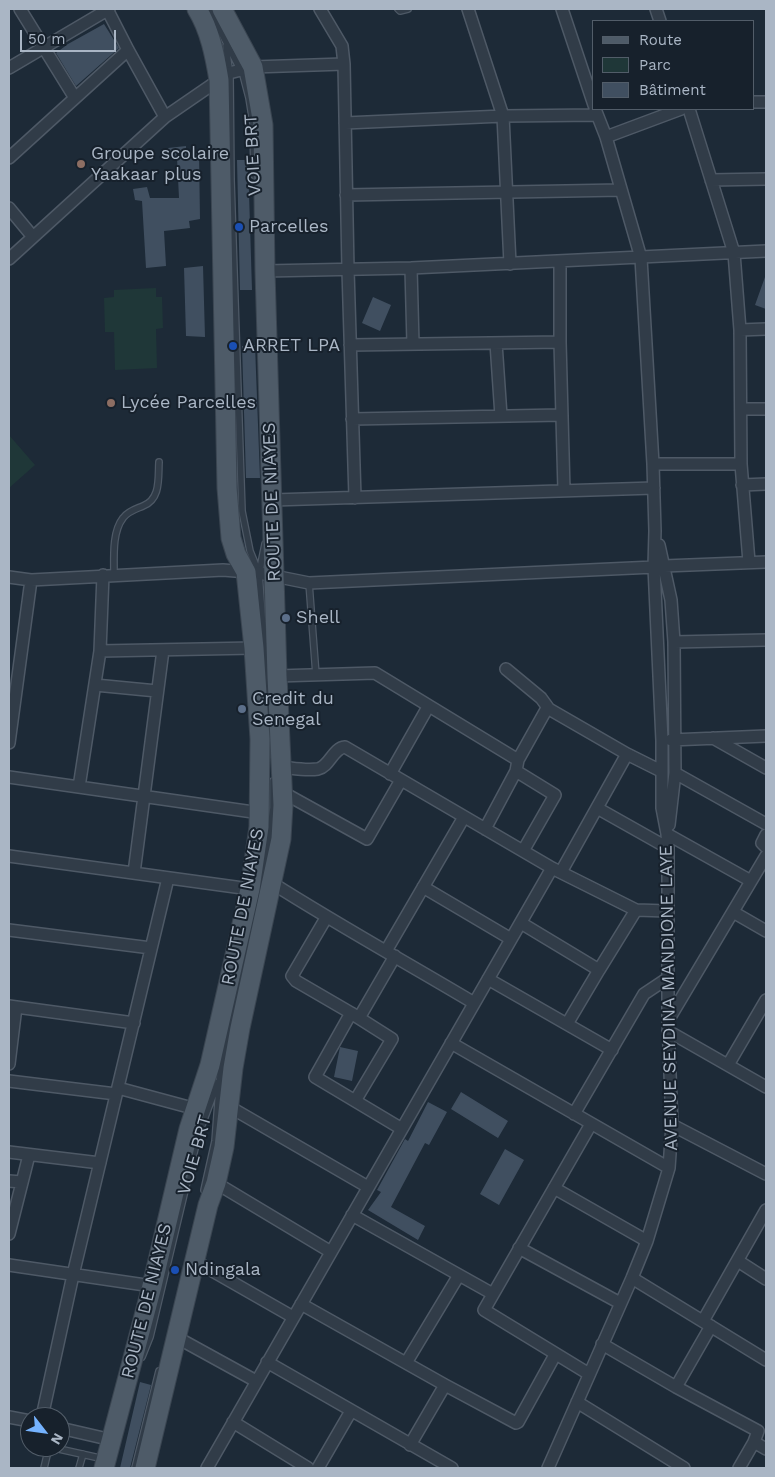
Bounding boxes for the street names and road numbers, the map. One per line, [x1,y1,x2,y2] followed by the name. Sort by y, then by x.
[240,113,266,197] street label: VOIE BRT
[258,422,286,582] street label: ROUTE DE NIAYES
[217,827,269,987] street label: ROUTE DE NIAYES
[656,845,682,1151] street label: AVENUE SEYDINA MANDIONE LAYE
[173,1113,217,1197] street label: VOIE BRT
[117,1221,177,1381] street label: ROUTE DE NIAYES

